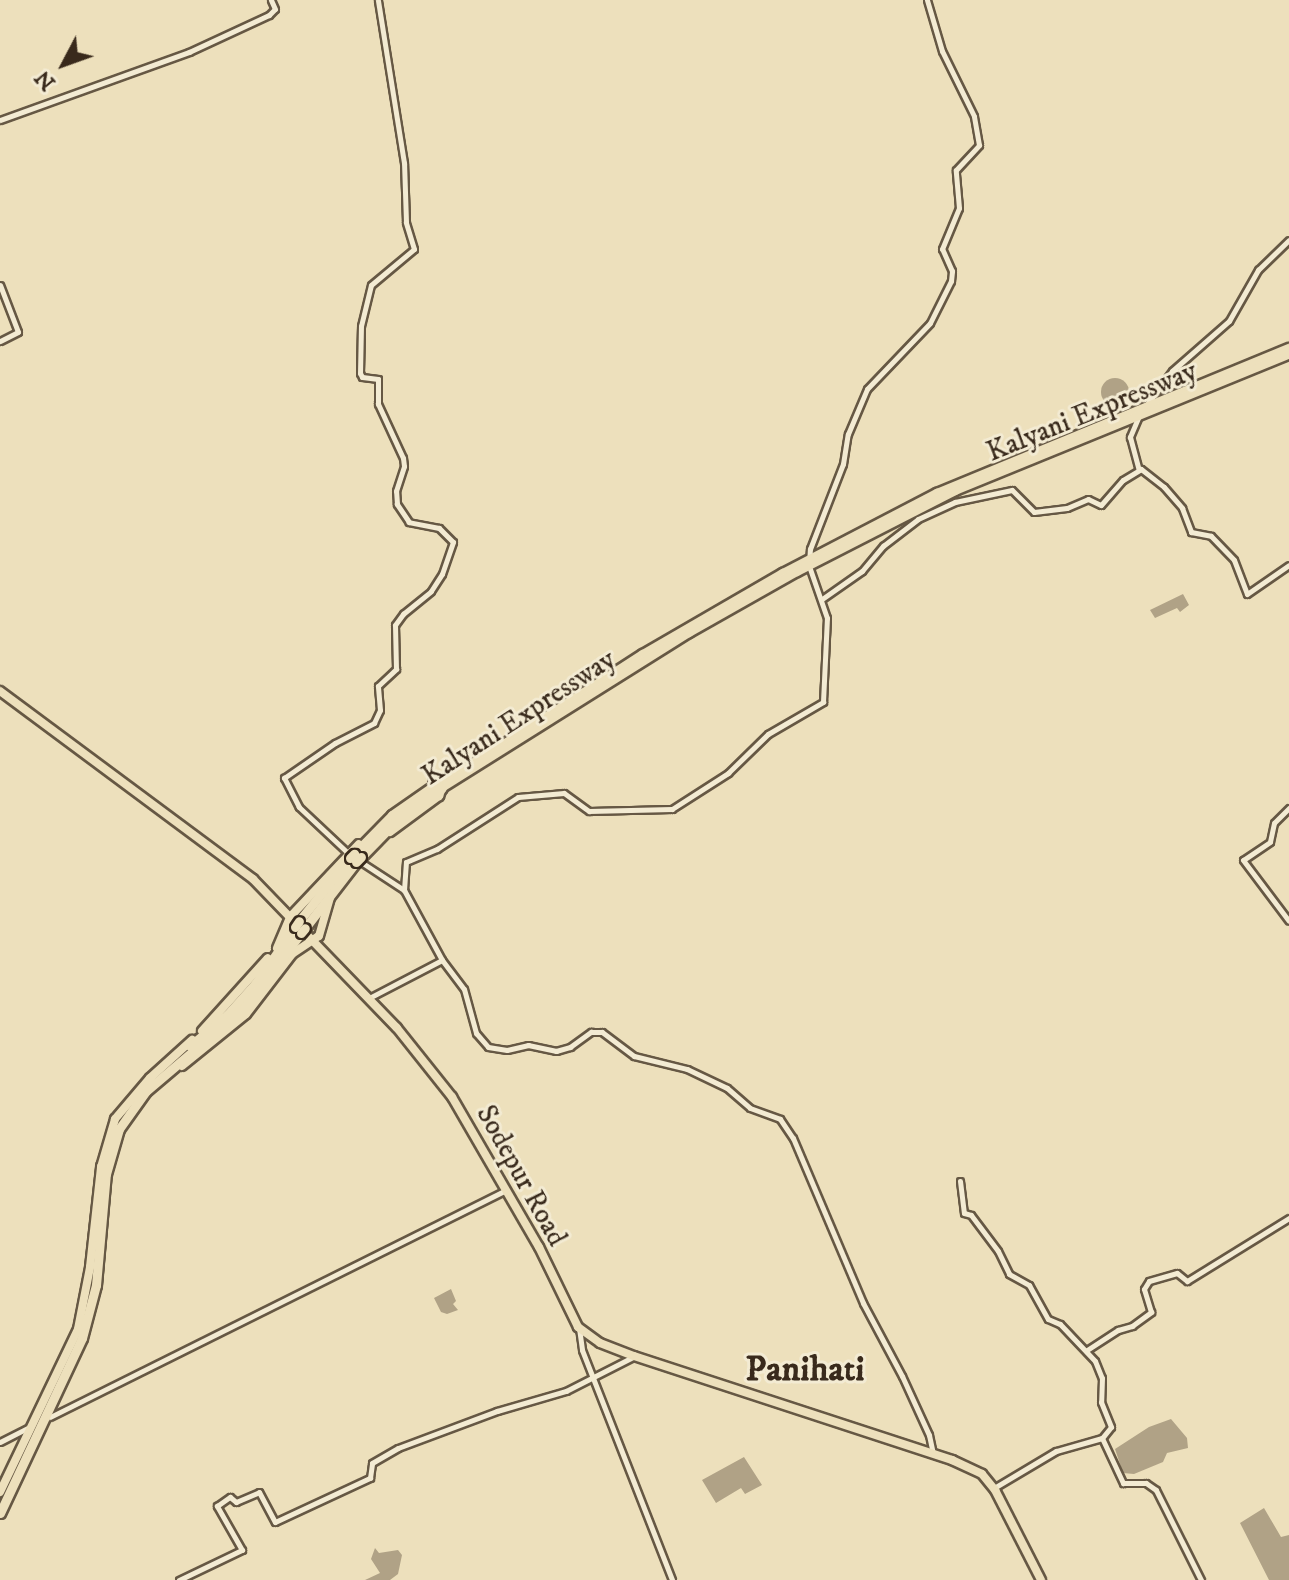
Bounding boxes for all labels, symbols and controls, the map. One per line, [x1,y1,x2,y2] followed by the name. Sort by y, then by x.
[24,24,104,104] north arrow
[29,64,62,96] text: N
[982,355,1202,469] street label: Kalyani Expressway
[416,643,622,793] street label: Kalyani Expressway
[469,1100,573,1252] street label: Sodepur Road
[745,1348,865,1392] district label: Panihati

